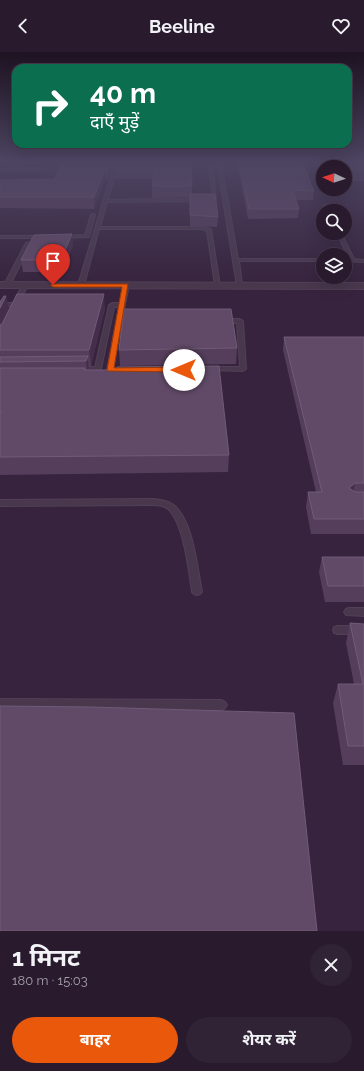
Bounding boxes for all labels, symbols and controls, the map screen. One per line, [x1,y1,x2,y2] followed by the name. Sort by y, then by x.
[12,15,34,37] icon: back
[330,15,352,37] icon: heart
[149,16,215,37] text: Beeline
[90,77,156,110] text: 40 m
[24,80,76,132] icon: right
[90,111,139,132] text: दाएँ मुड़ें
[316,160,352,196] north arrow
[316,160,352,284] map controls
[316,204,352,240] button: search
[36,244,70,285] pin
[316,248,352,284] button: layers
[42,250,64,272] icon: arrive
[163,349,205,391] position arrow
[12,943,80,972] text: 1 मिनट
[310,944,352,986] button: close
[12,973,88,988] text: 180 m · 15:03
[12,1017,178,1063] button: बाहर
[186,1017,352,1063] button: शेयर करें

